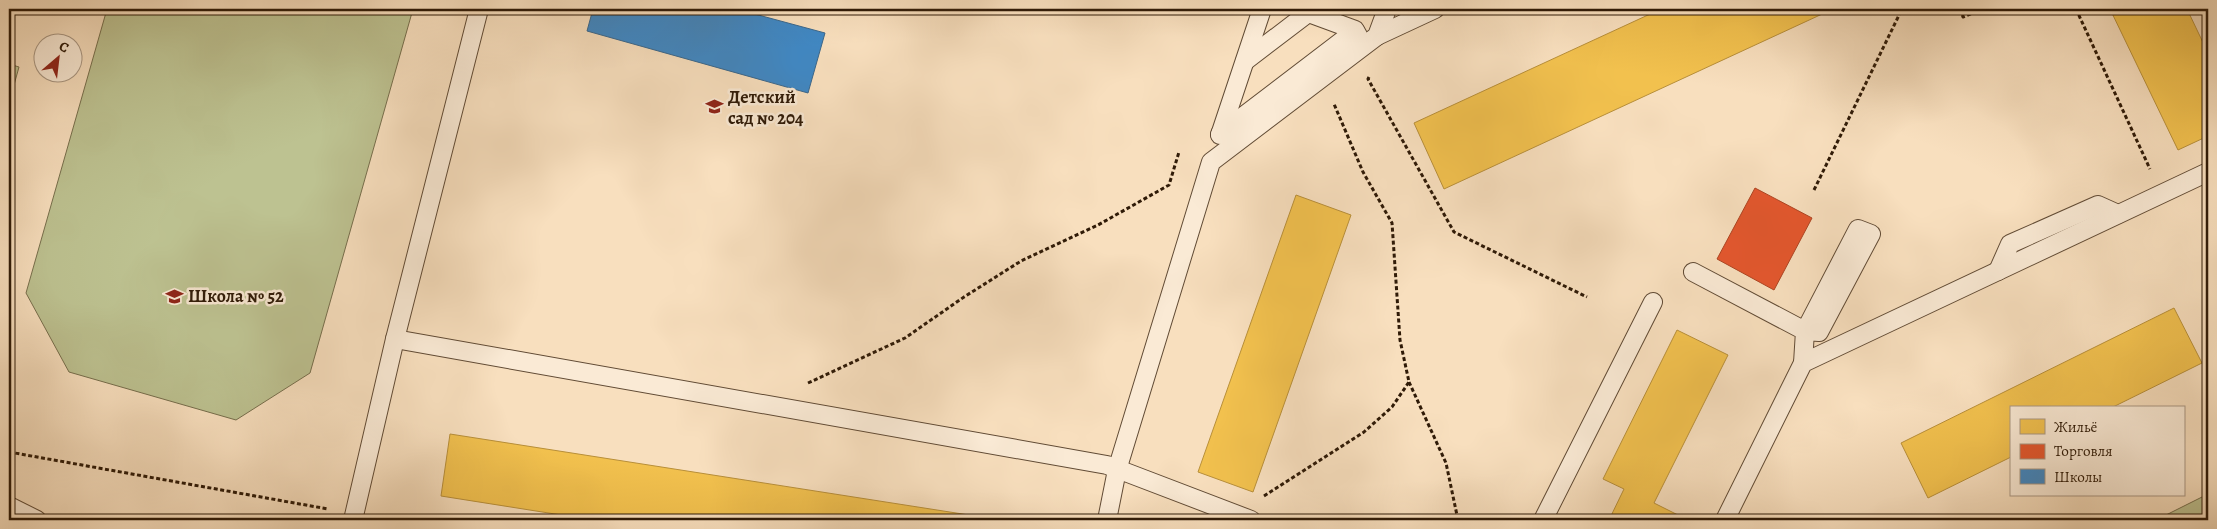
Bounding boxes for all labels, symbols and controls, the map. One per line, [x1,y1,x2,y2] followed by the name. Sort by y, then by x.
[32,32,82,82] north arrow
[56,37,72,58] text: С
[728,85,804,130] place label: Детский сад № 204
[704,97,724,117] school or university icon: Детский сад № 204
[188,284,284,308] place label: Школа № 52
[164,286,184,306] school or university icon: Школа № 52
[2010,406,2184,496] legend
[2054,417,2097,437] text: Жильё
[2054,441,2112,461] text: Торговля
[2054,467,2102,487] text: Школы

